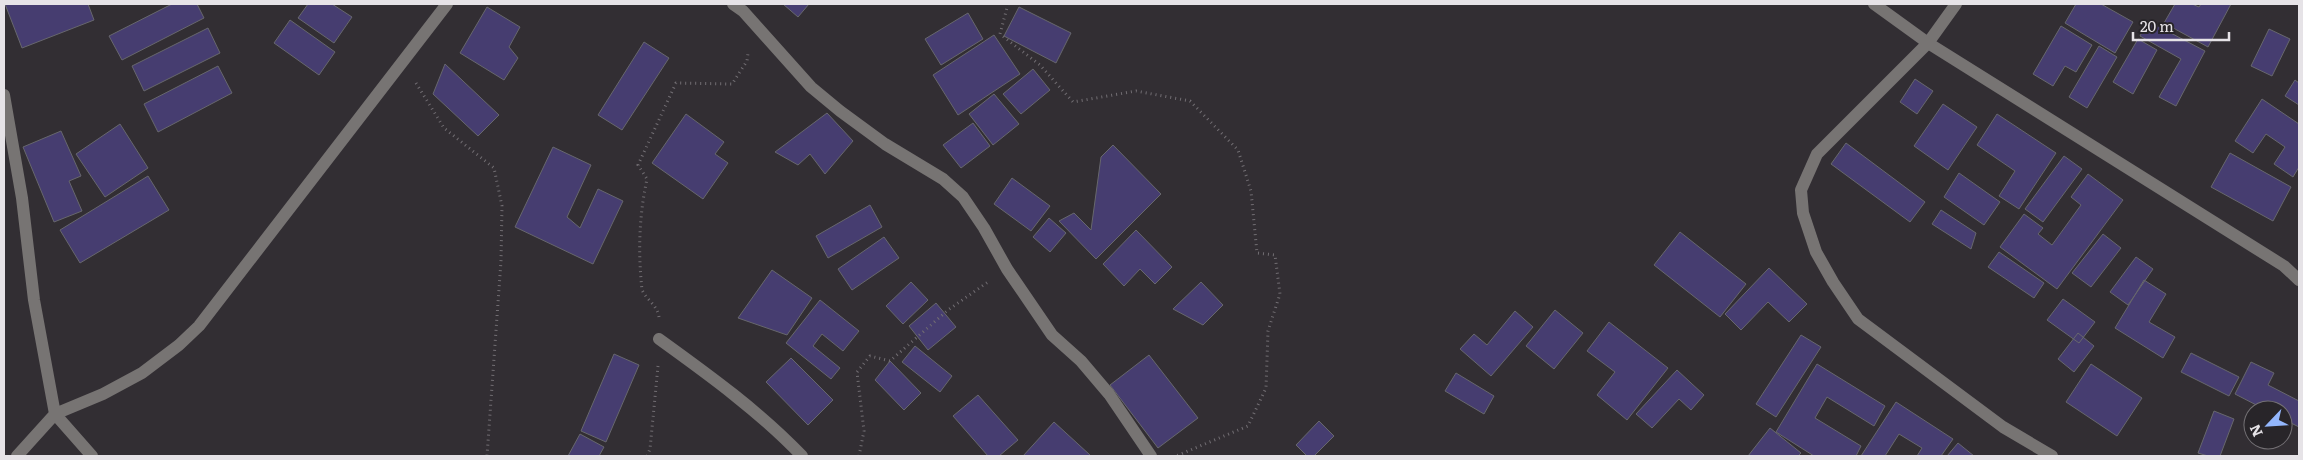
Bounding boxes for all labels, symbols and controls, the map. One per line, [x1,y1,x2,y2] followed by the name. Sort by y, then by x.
[2133,10,2229,42] scale bar
[2140,14,2174,37] text: 20 m
[2243,400,2293,450] north arrow
[2244,421,2267,440] text: N

